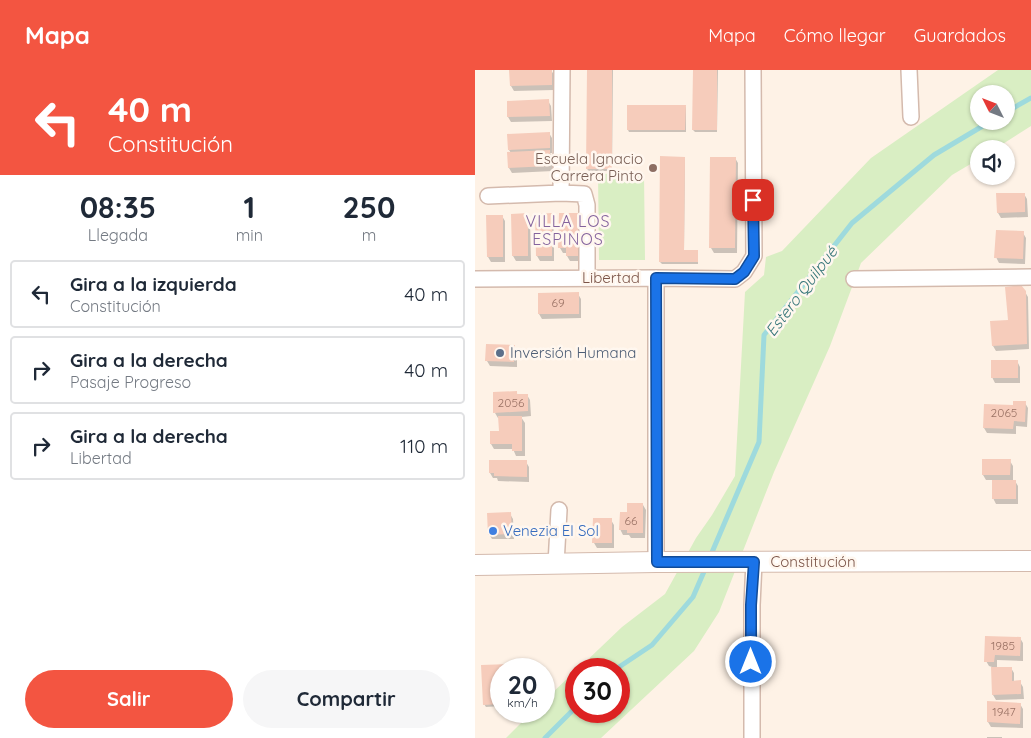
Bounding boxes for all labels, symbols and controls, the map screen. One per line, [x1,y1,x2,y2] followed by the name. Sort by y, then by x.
[25,20,90,50] text: Mapa
[708,24,756,47] text: Mapa
[784,24,886,47] text: Cómo llegar
[914,24,1006,47] text: Guardados
[970,85,1015,130] north arrow
[970,85,1015,185] map controls
[108,87,192,131] text: 40 m
[25,90,90,155] icon: left
[108,130,233,158] text: Constitución
[970,140,1015,185] button: sound
[535,149,643,185] place label: Escuela Ignacio Carrera Pinto
[647,162,659,174] marker: Escuela Ignacio Carrera Pinto
[732,179,774,221] pin
[739,186,767,214] icon: arrive
[80,188,156,226] text: 08:35
[244,188,255,226] text: 1
[343,188,395,226] text: 250
[526,211,610,249] district label: VILLA LOS ESPINOS
[88,225,148,245] text: Llegada
[236,225,263,245] text: min
[362,225,376,245] text: m
[761,241,842,340] water label: Estero Quilpué
[582,268,640,287] street label: Libertad
[70,272,237,296] text: Gira a la izquierda
[27,280,55,308] icon: left
[404,282,448,306] text: 40 m
[551,295,565,310] house number: 69
[70,296,161,316] text: Constitución
[510,343,636,362] place label: Inversión Humana
[494,347,506,359] marker: Inversión Humana
[70,348,228,372] text: Gira a la derecha
[27,356,55,384] icon: right
[404,358,448,382] text: 40 m
[70,372,191,392] text: Pasaje Progreso
[498,395,525,410] house number: 2056
[991,405,1017,420] house number: 2065
[70,424,228,448] text: Gira a la derecha
[27,432,55,460] icon: right
[400,434,448,458] text: 110 m
[70,448,132,468] text: Libertad
[625,513,638,528] house number: 66
[503,521,599,540] place label: Venezia El Sol
[487,525,499,537] marker: Venezia El Sol
[770,552,856,571] street label: Constitución
[724,635,776,687] position arrow
[991,638,1015,653] house number: 1985
[565,658,630,723] speed limit sign: 30
[508,669,537,700] text: 20
[25,670,233,728] button: Salir
[243,670,450,728] button: Compartir
[507,695,538,710] text: km/h
[992,704,1016,719] house number: 1947

